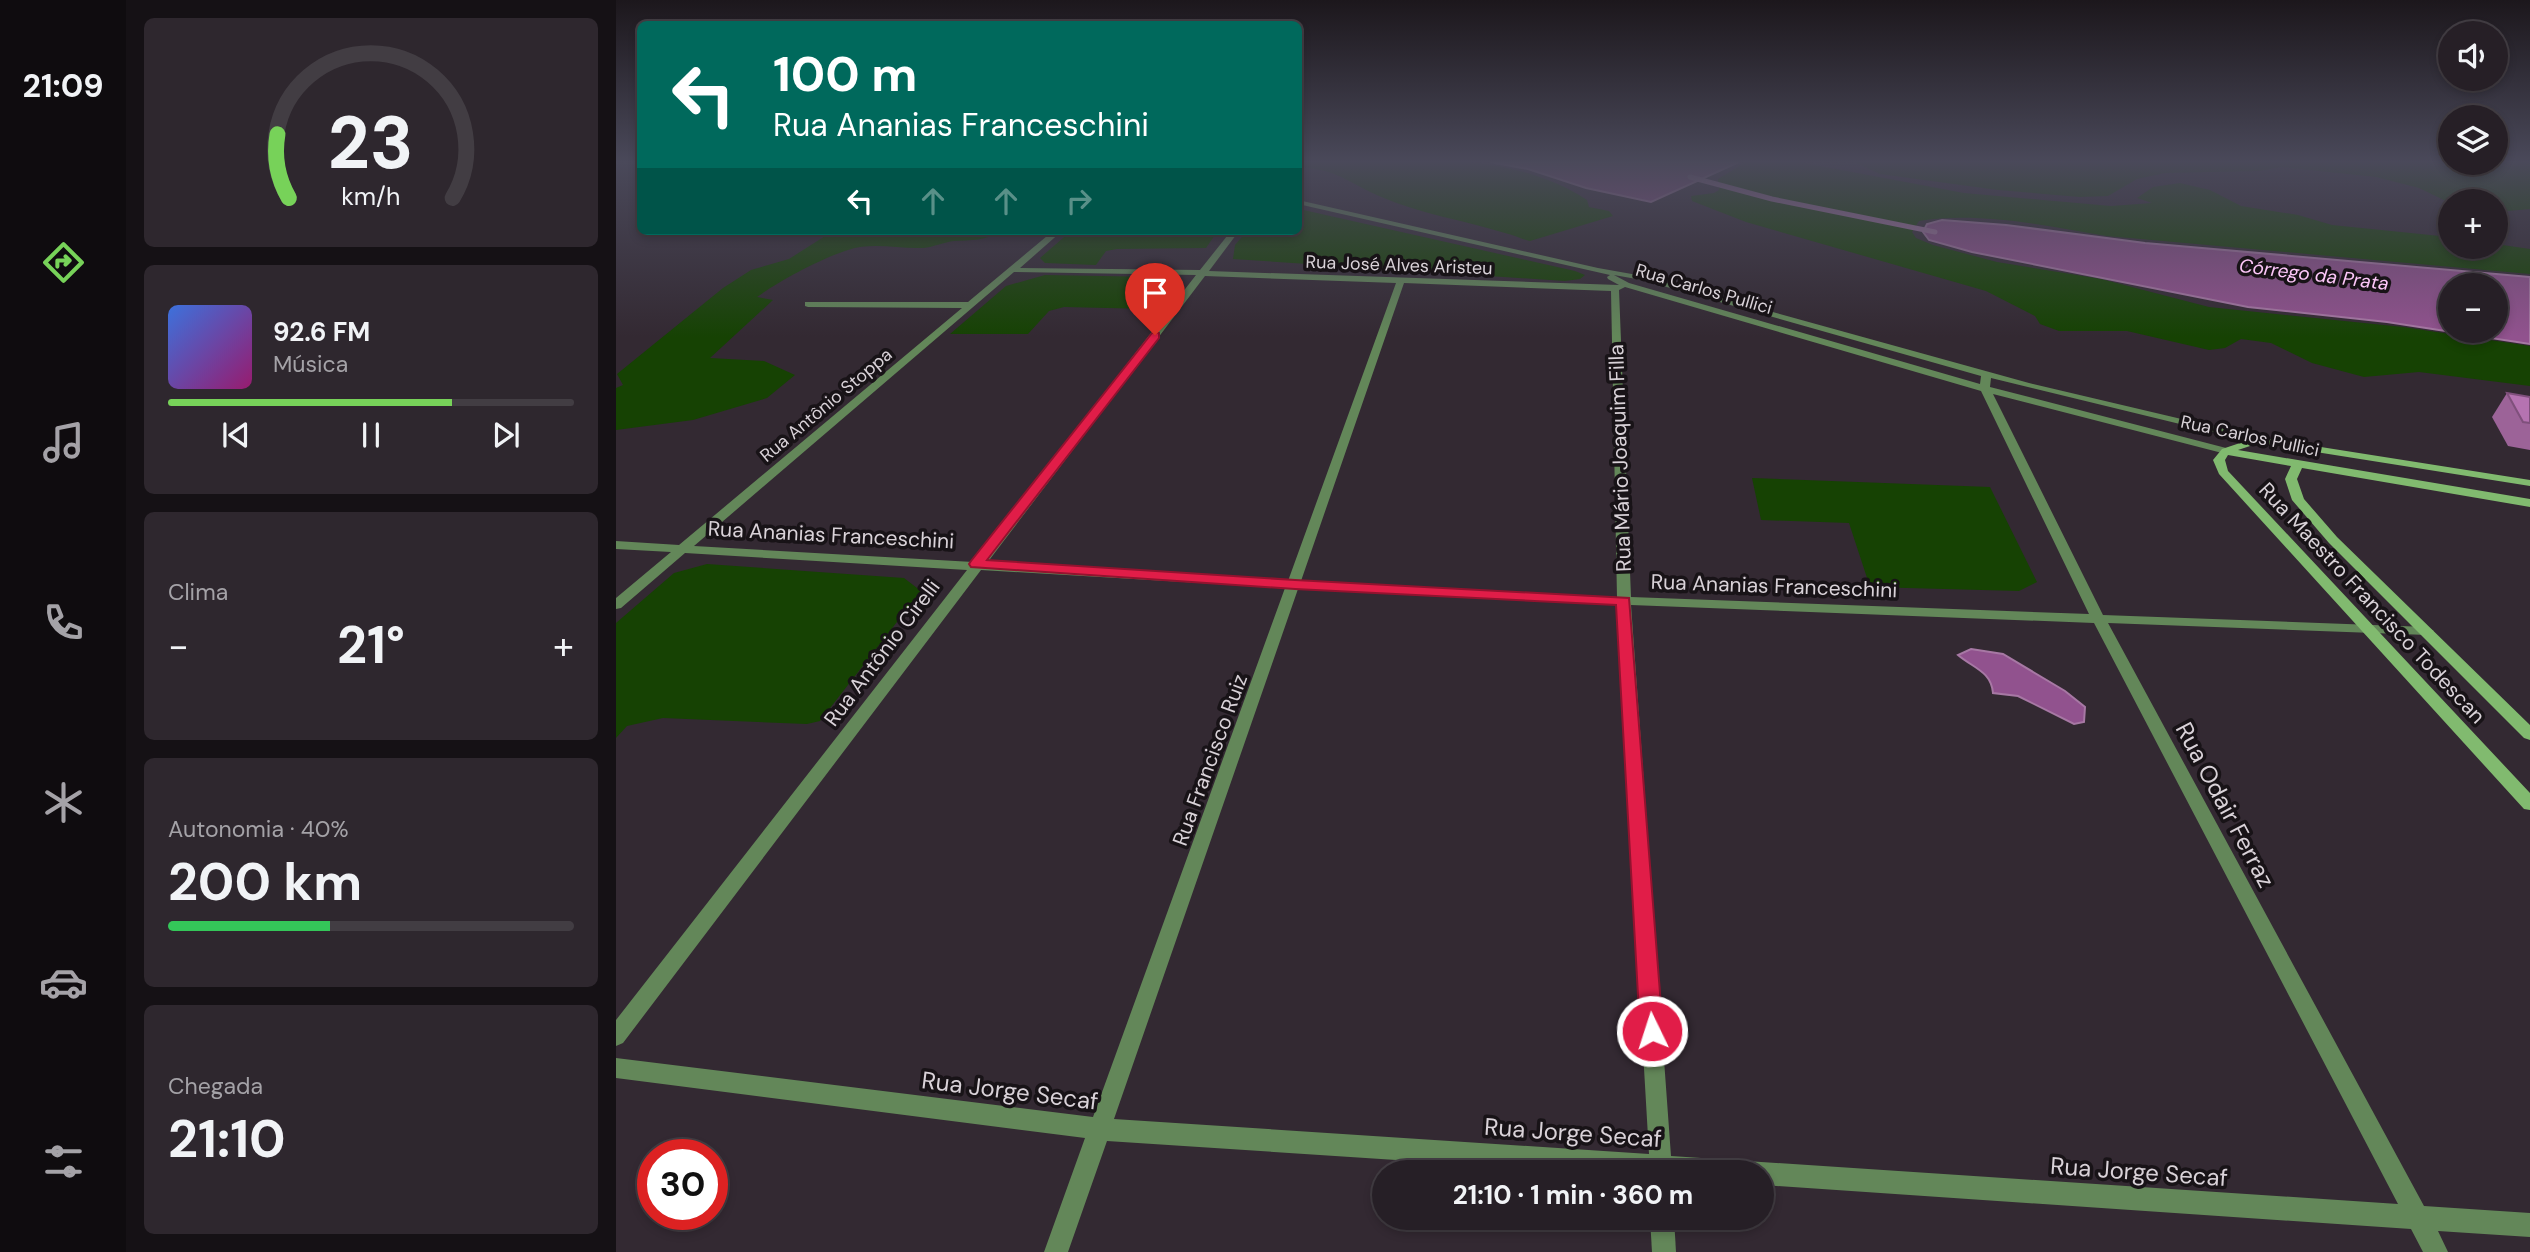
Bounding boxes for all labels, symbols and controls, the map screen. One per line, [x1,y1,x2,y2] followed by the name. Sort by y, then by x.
[2438,21,2508,343] map controls
[2438,21,2508,91] button: sound
[773,42,917,106] text: 100 m
[658,49,749,140] icon: left
[22,65,104,107] text: 21:09
[328,97,414,192] text: 23
[773,104,1149,146] text: Rua Ananias Franceschini
[2438,105,2508,175] button: layers
[341,180,401,213] text: km/h
[841,182,879,220] icon: left
[914,182,952,220] icon: ahead
[987,182,1025,220] icon: ahead
[1060,182,1098,220] icon: right
[2438,189,2508,259] button: +
[39,238,88,287] icon: directions
[1305,250,1493,280] street label: Rua José Alves Aristeu
[2238,253,2390,296] water label: Córrego da Prata
[1633,258,1775,320] street label: Rua Carlos Pullici
[1125,263,1185,335] pin
[2438,273,2508,343] button: −
[1136,274,1174,312] icon: arrive
[273,315,370,349] text: 92.6 FM
[755,343,897,467] street label: Rua Antônio Stoppa
[1602,344,1638,572] street label: Rua Mário Joaquim Filla
[273,349,348,379] text: Música
[2178,410,2322,462] street label: Rua Carlos Pullici
[217,416,255,454] icon: previous
[352,416,390,454] icon: pause
[487,416,525,454] icon: next
[39,418,88,467] icon: music
[2253,476,2491,730] street label: Rua Maestro Francisco Todescan
[707,515,955,555] street label: Rua Ananias Franceschini
[1650,568,1898,604] street label: Rua Ananias Franceschini
[818,574,946,732] street label: Rua Antônio Cirelli
[168,577,228,607] text: Clima
[39,598,88,647] icon: phone
[337,611,405,679] text: 21°
[168,621,189,671] text: −
[553,621,574,671] text: +
[1166,670,1254,850] street label: Rua Francisco Ruiz
[2169,717,2282,893] street label: Rua Odair Ferraz
[39,778,88,827] icon: climate
[168,814,348,844] text: Autonomia · 40%
[168,848,362,916] text: 200 km
[39,958,88,1007] icon: car
[1615,994,1689,1068] position arrow
[920,1064,1100,1117] street label: Rua Jorge Secaf
[168,1071,263,1101] text: Chegada
[168,1105,286,1173] text: 21:10
[1483,1111,1663,1154] street label: Rua Jorge Secaf
[39,1137,88,1186] icon: filters
[637,1139,728,1230] speed limit sign: 30
[2049,1150,2229,1193] street label: Rua Jorge Secaf
[1453,1178,1693,1212] text: 21:10 · 1 min · 360 m

